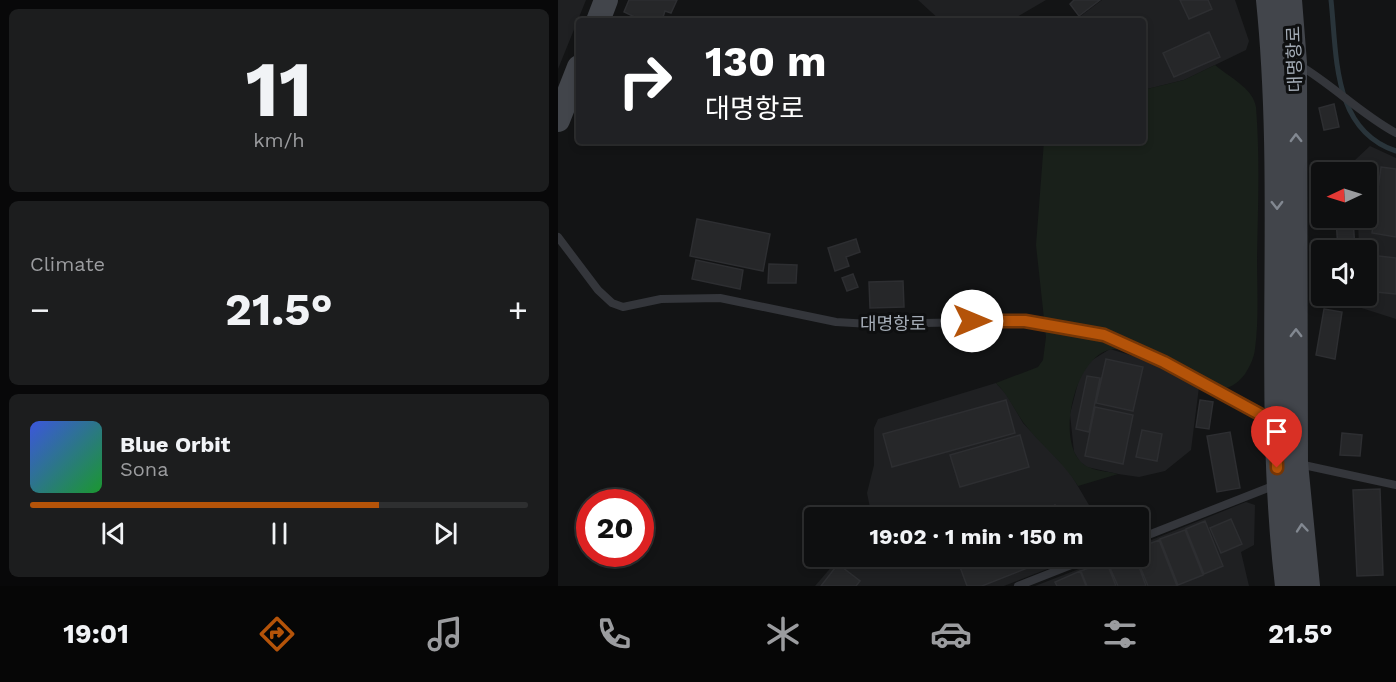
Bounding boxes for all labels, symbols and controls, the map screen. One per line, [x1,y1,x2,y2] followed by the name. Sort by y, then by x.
[1282,26,1306,92] street label: 대명항로
[705,37,827,86] text: 130 m
[606,42,684,120] icon: right
[245,43,313,135] text: 11
[705,93,804,125] text: 대명항로
[253,128,305,152] text: km/h
[1290,134,1302,143] one-way arrow
[1311,162,1377,228] north arrow
[1311,162,1377,306] map controls
[1271,201,1283,210] one-way arrow
[1311,240,1377,306] button: sound
[30,252,105,276] text: Climate
[225,283,333,336] text: 21.5°
[940,289,1004,353] position arrow
[30,290,50,329] text: −
[508,290,528,329] text: +
[860,313,926,334] street label: 대명항로
[1290,329,1302,338] one-way arrow
[1251,406,1302,468] pin
[1260,415,1293,448] icon: arrive
[120,432,230,457] text: Blue Orbit
[120,457,169,481] text: Sona
[576,489,654,567] speed limit sign: 20
[97,517,130,550] icon: previous
[263,517,296,550] icon: pause
[429,517,462,550] icon: next
[1295,523,1308,532] one-way arrow
[870,524,1083,549] text: 19:02 · 1 min · 150 m
[256,613,298,655] icon: directions
[424,613,466,655] icon: music
[593,613,635,655] icon: phone
[762,613,804,655] icon: climate
[930,613,972,655] icon: car
[1099,613,1141,655] icon: filters
[63,618,129,650] text: 19:01
[1268,618,1333,650] text: 21.5°

